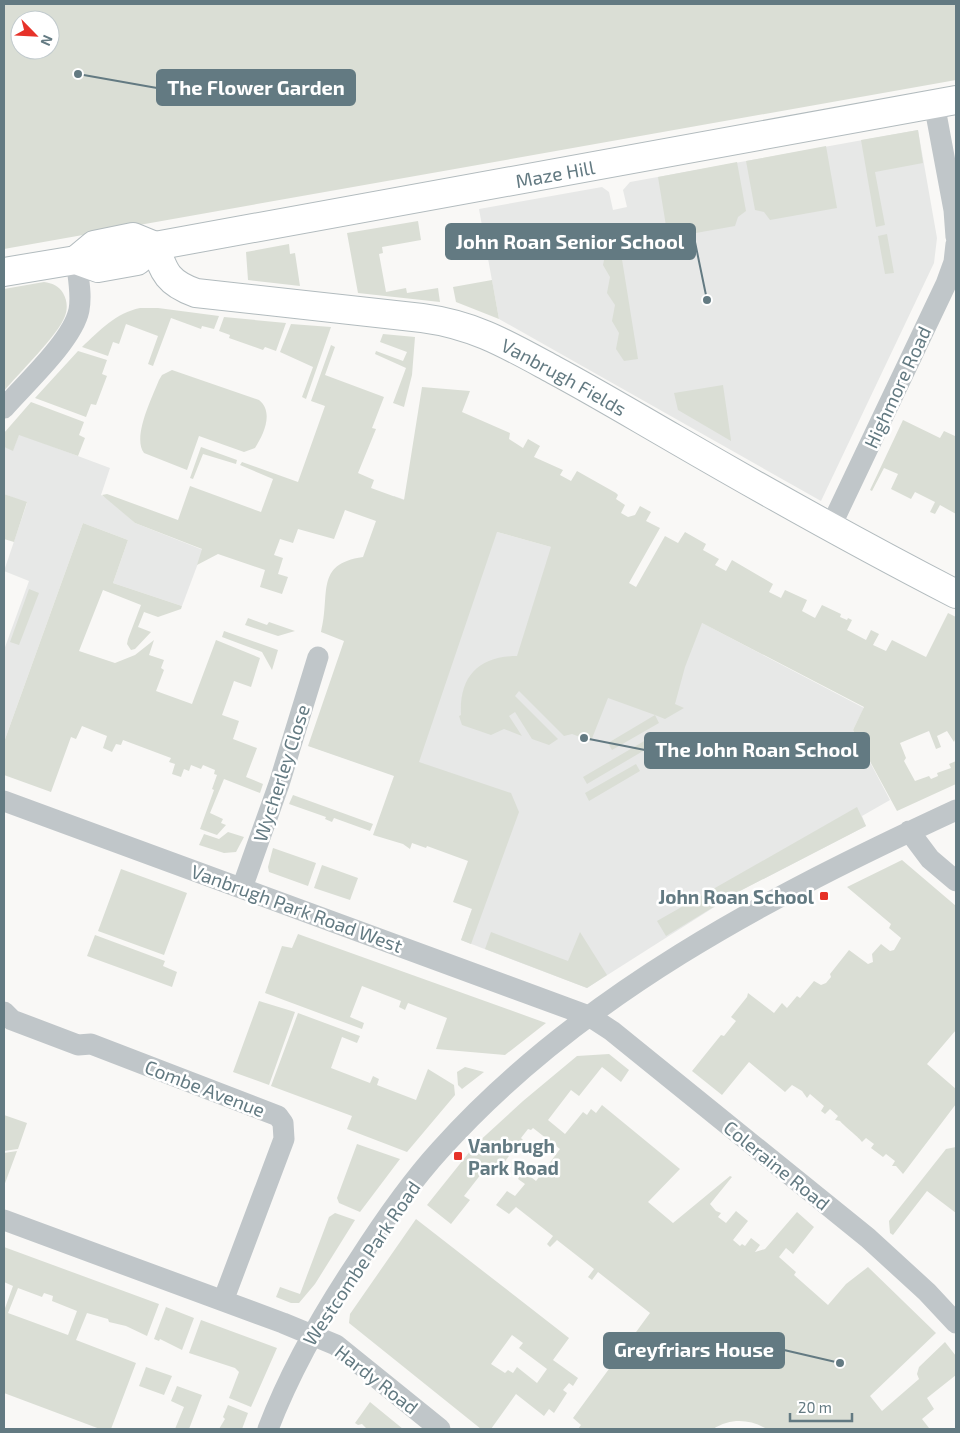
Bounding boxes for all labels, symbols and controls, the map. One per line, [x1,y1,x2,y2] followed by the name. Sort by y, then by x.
[10,10,60,60] north arrow
[38,32,57,49] text: N
[157,70,355,105] callout: The Flower Garden
[167,75,345,99] text: The Flower Garden
[514,155,597,192] street label: Maze Hill
[446,224,695,259] callout: John Roan Senior School
[456,229,685,253] text: John Roan Senior School
[859,322,935,452] street label: Highmore Road
[498,333,631,420] street label: Vanbrugh Fields
[248,701,314,845] street label: Wycherley Close
[645,733,869,768] callout: The John Roan School
[655,737,859,761] text: The John Roan School
[188,859,406,957] street label: Vanbrugh Park Road West
[658,885,815,908] place label: John Roan School
[818,890,830,902] marker: John Roan School
[142,1055,268,1121] street label: Combe Avenue
[719,1115,835,1215] street label: Coleraine Road
[468,1134,559,1179] place label: Vanbrugh Park Road
[452,1150,464,1162] marker: Vanbrugh Park Road
[297,1176,425,1350] street label: Westcombe Park Road
[604,1333,784,1368] callout: Greyfriars House
[614,1337,774,1362] text: Greyfriars House
[331,1339,423,1419] street label: Hardy Road
[790,1390,852,1422] scale bar
[798,1398,832,1416] text: 20 m

